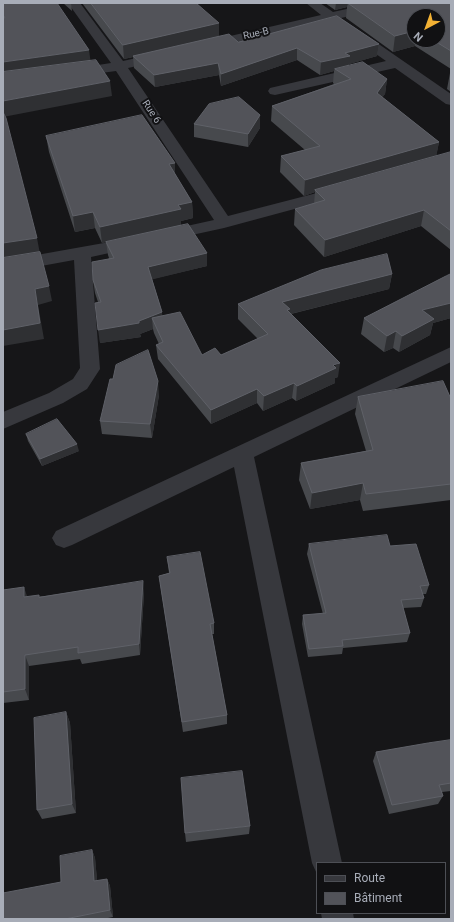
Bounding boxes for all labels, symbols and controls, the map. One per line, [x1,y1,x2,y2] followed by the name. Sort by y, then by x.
[406,8,446,48] north arrow
[242,25,270,43] street label: Rue-B
[411,29,426,44] text: N
[139,98,163,126] street label: Rue 6
[316,862,446,914] legend
[354,871,385,885] text: Route
[354,891,402,905] text: Bâtiment

